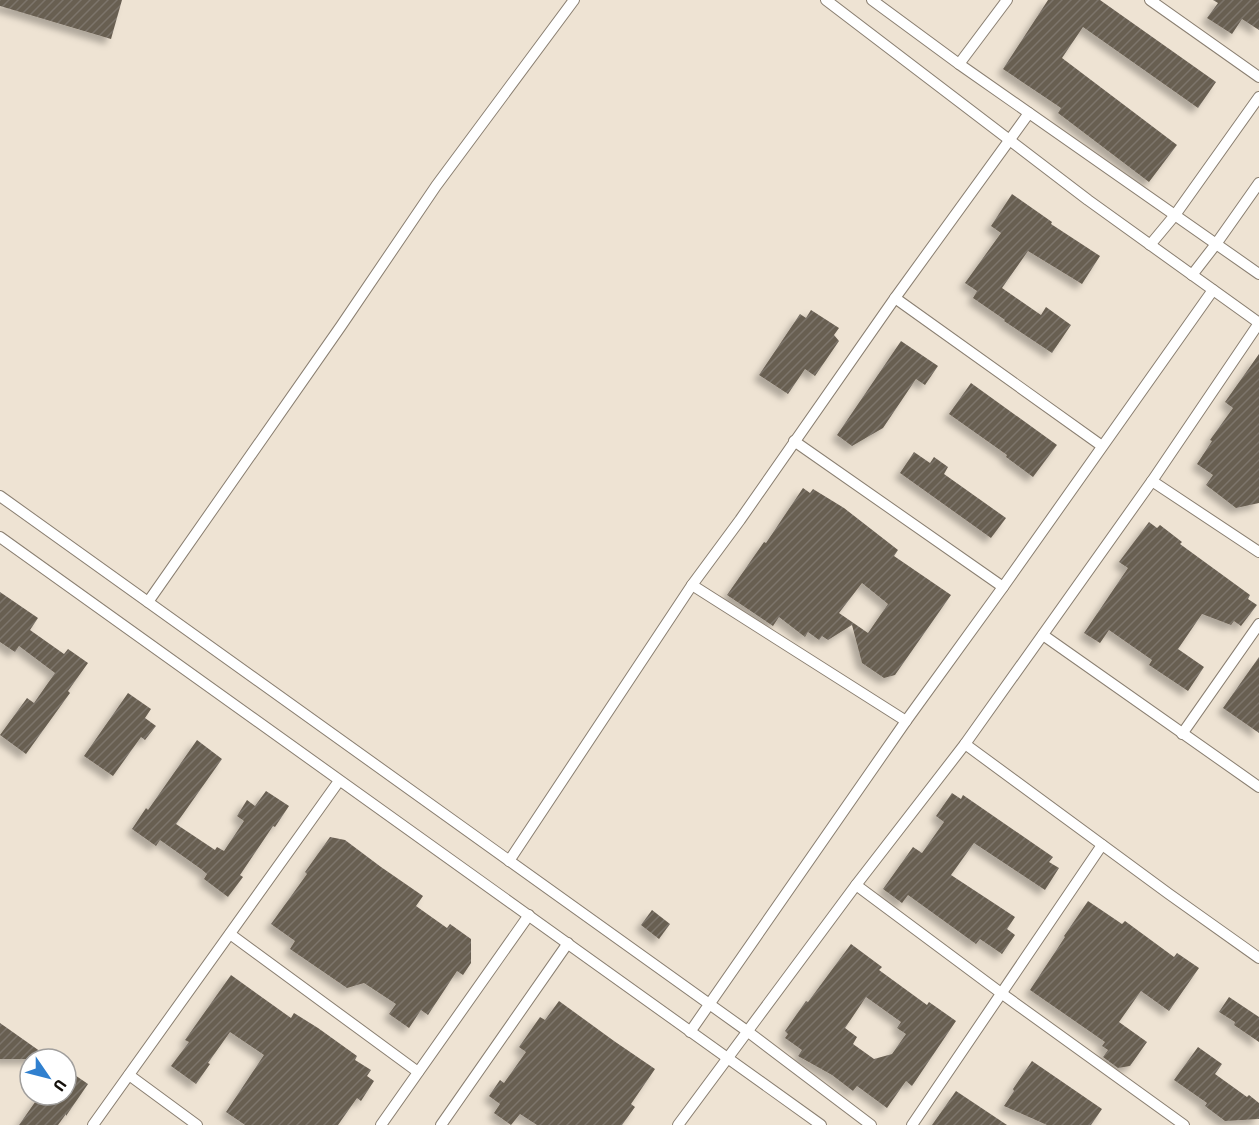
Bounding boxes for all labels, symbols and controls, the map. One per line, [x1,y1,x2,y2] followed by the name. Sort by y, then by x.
[18,1047,78,1107] north arrow
[50,1077,70,1095] text: U

